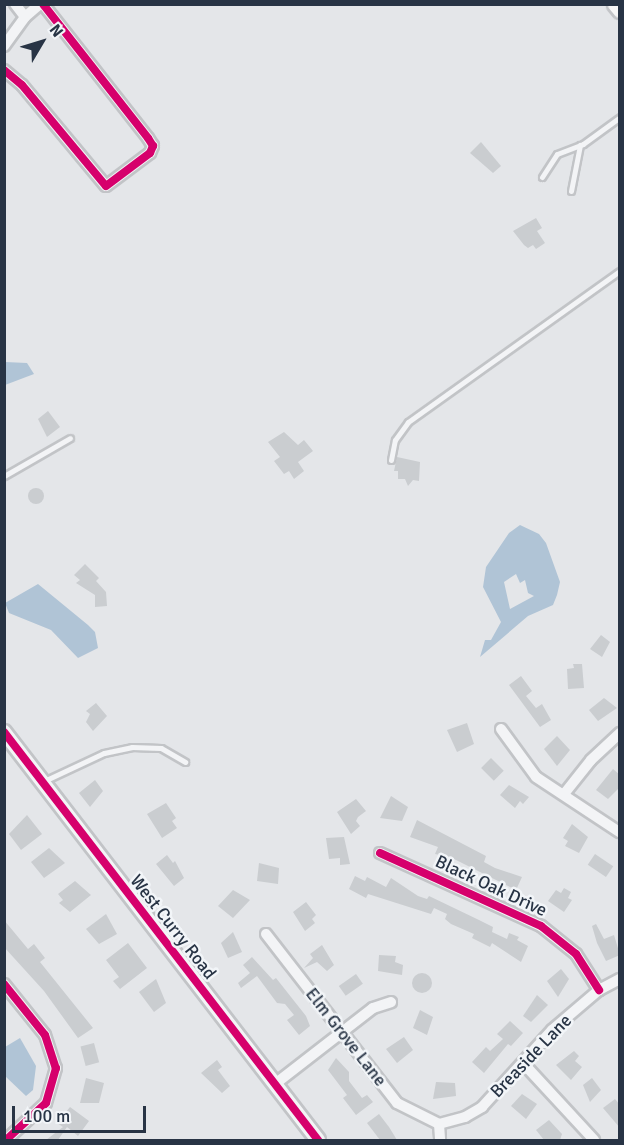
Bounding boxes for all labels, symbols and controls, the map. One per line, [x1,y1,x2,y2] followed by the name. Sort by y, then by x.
[12,12,72,72] north arrow
[45,20,67,41] text: N
[432,851,550,921] street label: Black Oak Drive
[125,870,221,984] street label: West Curry Road
[301,984,391,1090] street label: Elm Grove Lane
[486,1010,576,1102] street label: Breaside Lane
[15,1094,148,1132] scale bar
[23,1105,70,1127] text: 100 m

